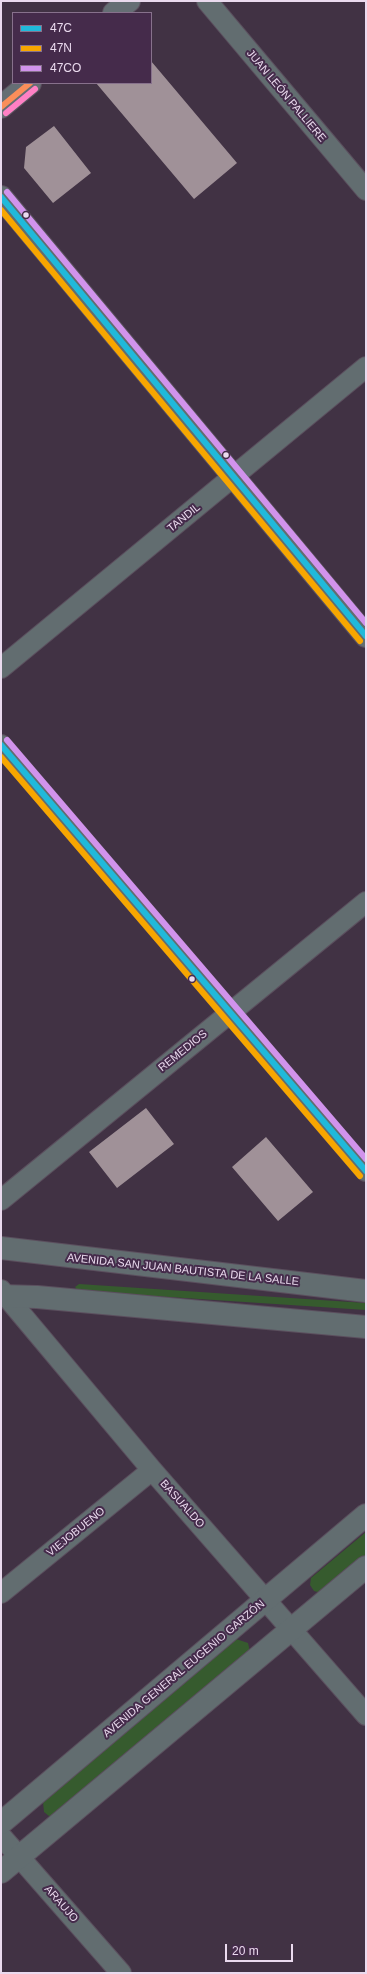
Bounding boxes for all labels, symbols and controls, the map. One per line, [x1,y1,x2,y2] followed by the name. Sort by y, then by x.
[12,12,152,84] legend
[50,21,72,35] text: 47C
[50,41,72,55] text: 47N
[243,47,329,145] street label: JUAN LEÓN PALLIERE
[50,61,81,75] text: 47CO
[21,210,31,220] unlabelled marker
[221,450,231,460] unlabelled marker
[165,501,203,535] street label: TANDIL
[187,974,197,984] unlabelled marker
[156,1027,210,1075] street label: REMEDIOS
[66,1251,300,1289] street label: AVENIDA SAN JUAN BAUTISTA DE LA SALLE
[157,1477,207,1531] street label: BASUALDO
[44,1505,108,1559] street label: VIEJOBUENO
[100,1597,268,1741] street label: AVENIDA GENERAL EUGENIO GARZÓN
[41,1883,81,1925] street label: ARAUJO
[227,1936,295,1962] scale bar
[232,1944,259,1958] text: 20 m

